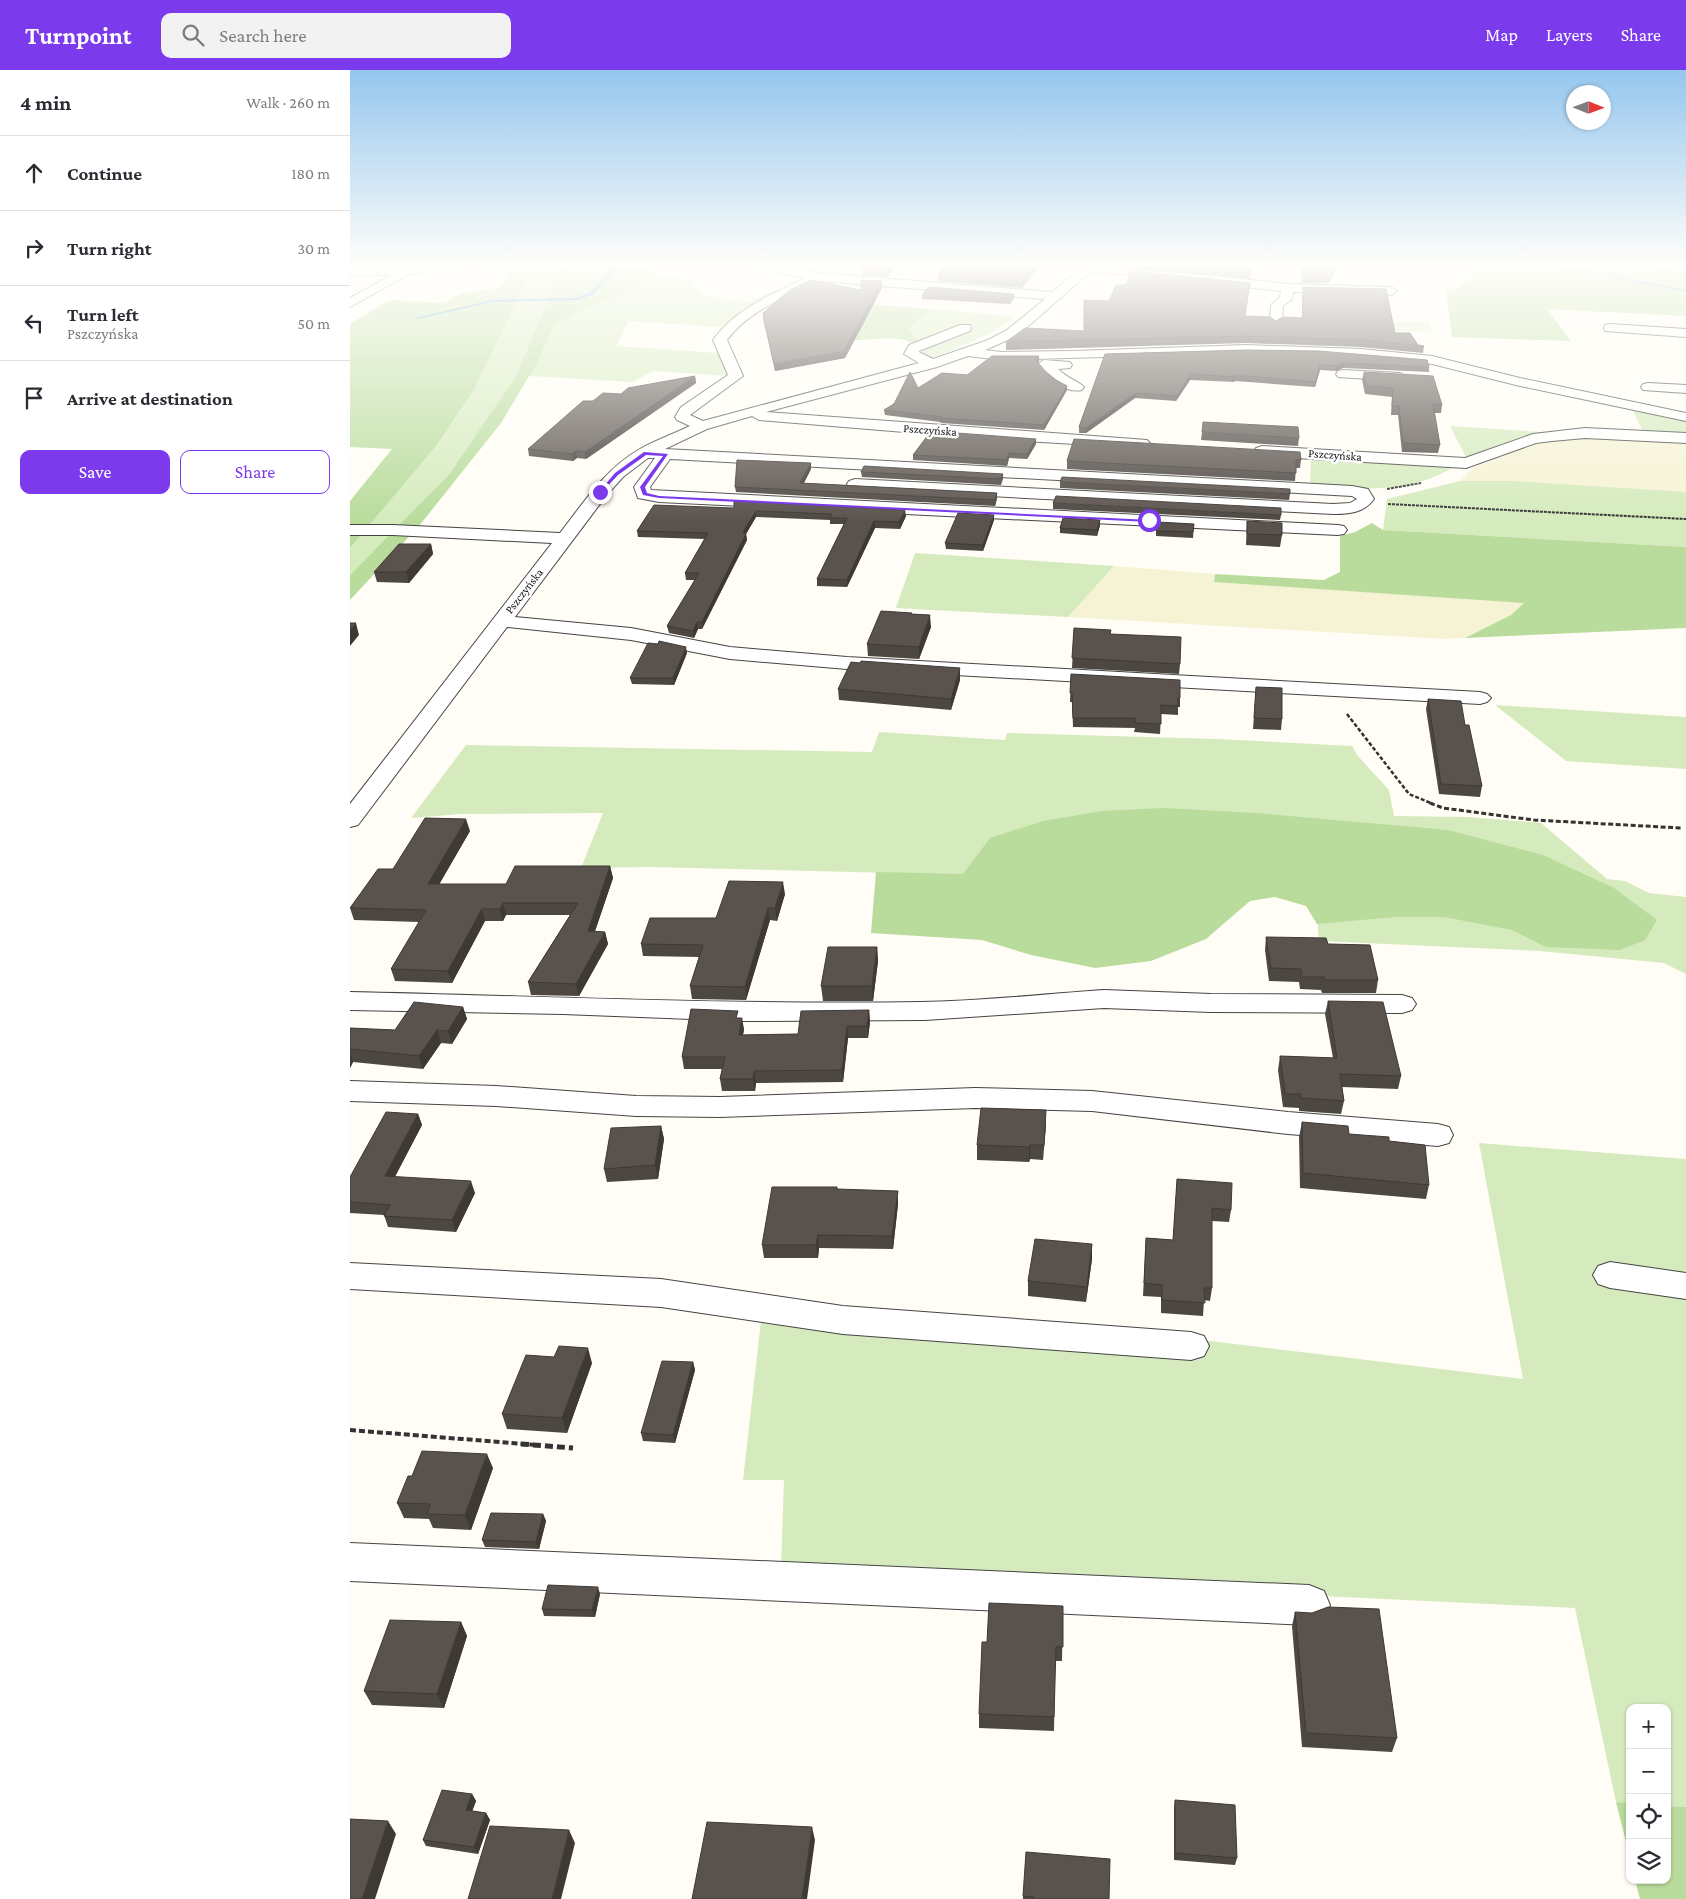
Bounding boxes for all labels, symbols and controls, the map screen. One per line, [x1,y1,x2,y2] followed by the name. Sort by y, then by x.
[161,13,511,58] search box
[179,21,207,49] icon: search
[25,22,131,49] text: Turnpoint
[219,25,307,46] text: Search here
[1485,25,1518,45] text: Map
[1546,25,1593,45] text: Layers
[1621,25,1661,45] text: Share
[1566,85,1611,130] north arrow
[20,91,71,115] text: 4 min
[246,94,330,111] text: Walk · 260 m
[20,159,48,187] icon: ahead
[67,163,142,184] text: Continue
[291,165,330,182] text: 180 m
[20,234,48,262] icon: right
[67,238,152,259] text: Turn right
[298,240,330,257] text: 30 m
[67,304,139,325] text: Turn left
[20,309,48,337] icon: left
[298,315,330,332] text: 50 m
[67,325,138,342] text: Pszczyńska
[20,384,48,412] icon: arrive
[67,388,233,409] text: Arrive at destination
[903,421,958,439] street label: Pszczyńska
[1308,446,1363,464] street label: Pszczyńska
[20,450,170,494] button: Save
[180,450,330,494] button: Share
[589,481,612,504] route end
[1138,509,1161,532] route start
[502,565,546,616] street label: Pszczyńska
[1626,1704,1671,1884] map controls
[1626,1704,1671,1749] button: +
[1626,1749,1671,1794] button: −
[1626,1794,1671,1839] button: locate
[1626,1839,1671,1884] button: layers

